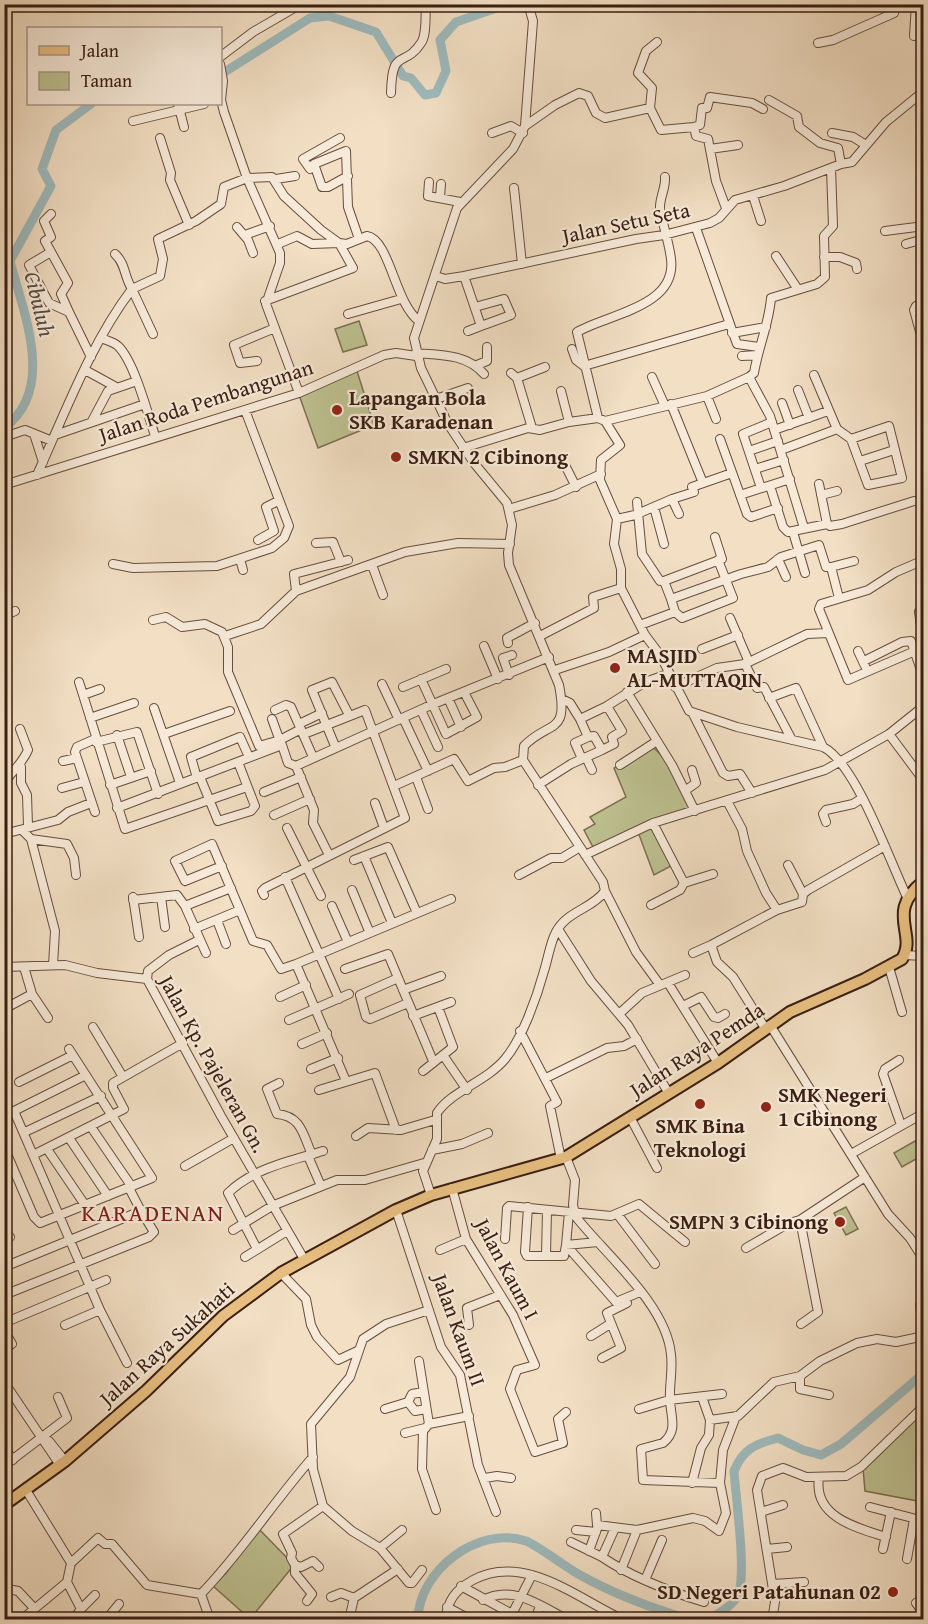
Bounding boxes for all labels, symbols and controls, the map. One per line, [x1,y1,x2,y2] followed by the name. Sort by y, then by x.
[27,27,222,105] legend
[79,37,119,64] text: Jalan
[81,67,132,94] text: Taman
[556,194,693,252] street label: Jalan Setu Seta
[16,268,64,340] water label: Cibuluh
[92,351,317,451] street label: Jalan Roda Pembangunan
[349,382,494,437] place label: Lapangan Bola SKB Karadenan
[330,403,344,417] marker: Lapangan Bola SKB Karadenan
[408,441,569,472] place label: SMKN 2 Cibinong
[389,450,403,464] marker: SMKN 2 Cibinong
[627,640,762,695] place label: MASJID AL-MUTTAQIN
[608,661,622,675] marker: MASJID AL-MUTTAQIN
[150,967,275,1158] street label: Jalan Kp. Pajeleran Gn.
[621,994,770,1106] street label: Jalan Raya Pemda
[778,1079,887,1134] place label: SMK Negeri 1 Cibinong
[693,1097,707,1111] marker: SMK Bina Teknologi
[759,1100,773,1114] marker: SMK Negeri 1 Cibinong
[654,1110,747,1165] place label: SMK Bina Teknologi
[81,1195,225,1230] district label: KARADENAN
[669,1206,829,1237] place label: SMPN 3 Cibinong
[466,1210,547,1325] street label: Jalan Kaum I
[833,1215,847,1229] marker: SMPN 3 Cibinong
[424,1267,494,1390] street label: Jalan Kaum II
[90,1274,241,1415] street label: Jalan Raya Sukahati
[657,1576,881,1607] place label: SD Negeri Patahunan 02
[886,1585,900,1599] marker: SD Negeri Patahunan 02

